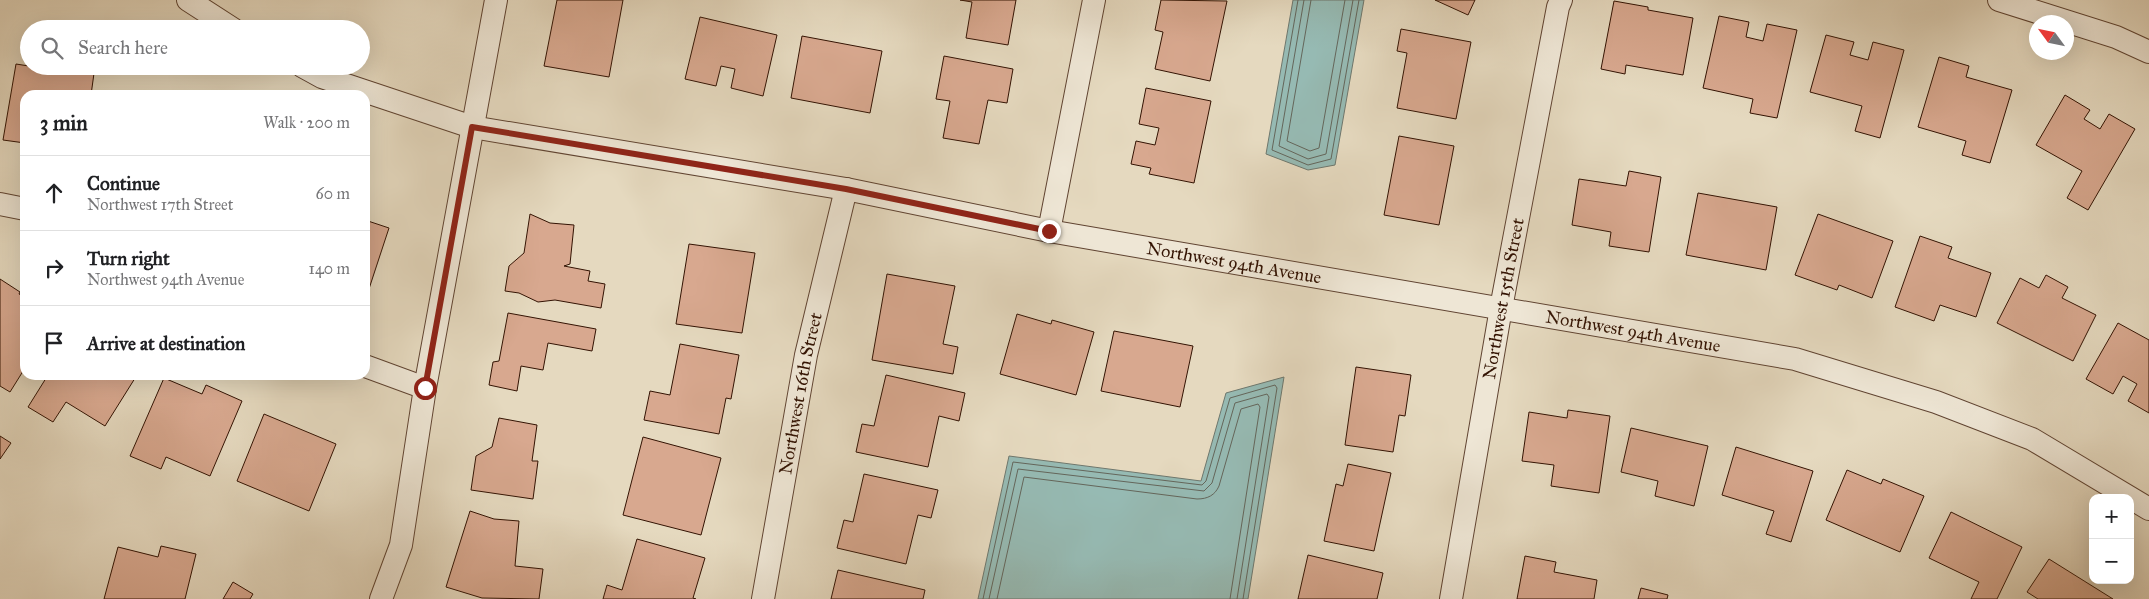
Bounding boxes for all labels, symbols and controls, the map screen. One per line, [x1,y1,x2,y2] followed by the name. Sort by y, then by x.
[2029,15,2074,60] north arrow
[20,20,370,75] search box
[38,34,66,62] icon: search
[78,36,168,59] text: Search here
[40,110,88,136] text: 3 min
[263,113,350,132] text: Walk · 200 m
[87,172,160,195] text: Continue
[40,179,68,207] icon: ahead
[316,184,350,203] text: 60 m
[87,195,233,214] text: Northwest 17th Street
[1478,215,1529,381] street label: Northwest 15th Street
[1038,220,1061,243] route end
[1145,237,1323,289] street label: Northwest 94th Avenue
[87,247,170,270] text: Turn right
[40,254,68,282] icon: right
[309,259,350,278] text: 140 m
[87,270,244,289] text: Northwest 94th Avenue
[1544,305,1722,357] street label: Northwest 94th Avenue
[774,310,827,476] street label: Northwest 16th Street
[40,329,68,357] icon: arrive
[87,332,245,355] text: Arrive at destination
[414,377,437,400] route start
[2089,494,2134,584] map controls
[2089,494,2134,539] button: +
[2089,539,2134,584] button: −

